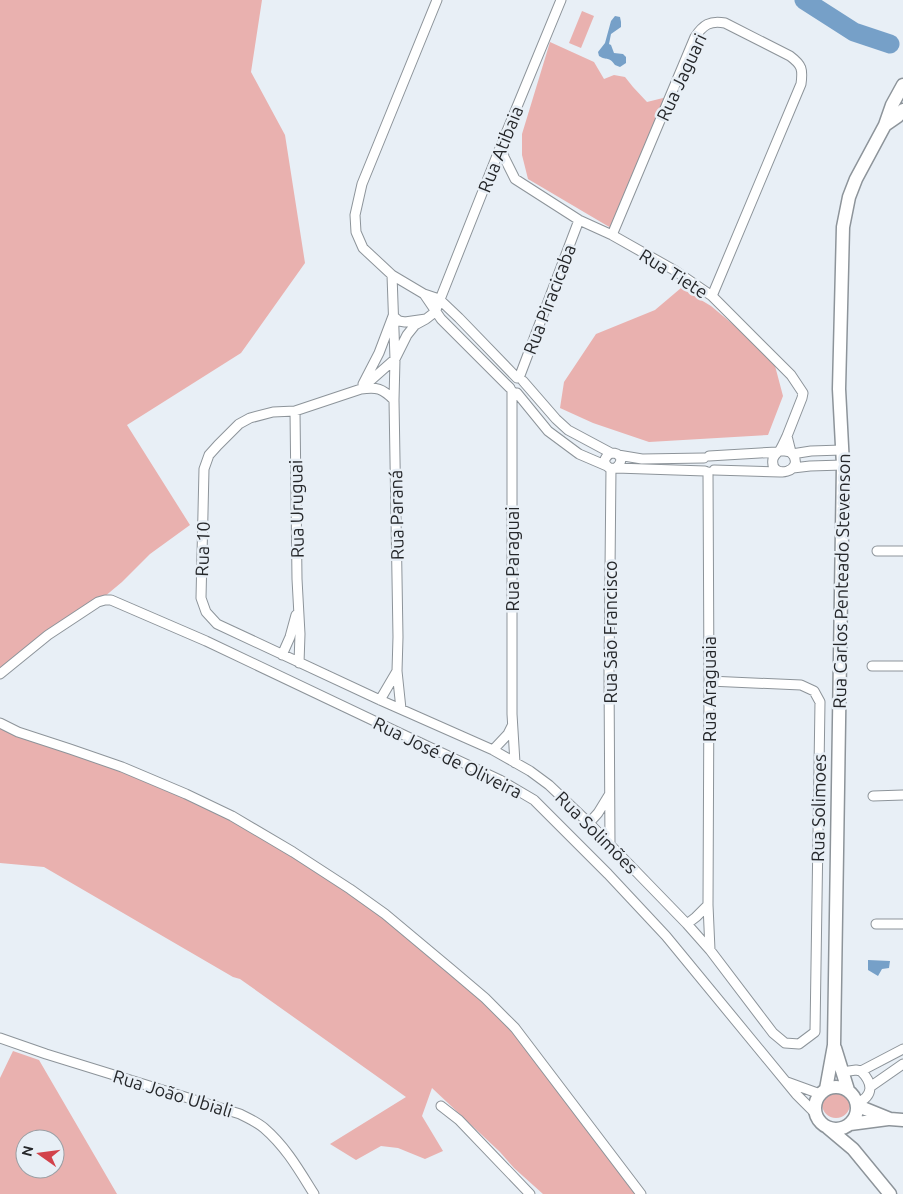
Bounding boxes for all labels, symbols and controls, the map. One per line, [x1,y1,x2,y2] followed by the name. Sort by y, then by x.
[652,30,710,124] street label: Rua Jaguari
[474,103,526,195] street label: Rua Atibaia
[519,241,579,357] street label: Rua Piracicaba
[636,244,712,302] street label: Rua Tiete
[829,453,853,709] street label: Rua Carlos Penteado Stevenson
[285,460,307,558] street label: Rua Uruguai
[385,470,407,560] street label: Rua Paraná
[502,506,522,612] street label: Rua Paraguai
[191,521,213,577] street label: Rua 10
[600,560,620,704] street label: Rua São Francisco
[699,636,719,742] street label: Rua Araguaia
[370,712,526,802] street label: Rua José de Oliveira
[807,754,829,862] street label: Rua Solimoes
[552,787,642,877] street label: Rua Solimões
[111,1065,235,1121] street label: Rua João Ubiali
[15,1129,65,1179] north arrow
[18,1144,36,1158] text: N

